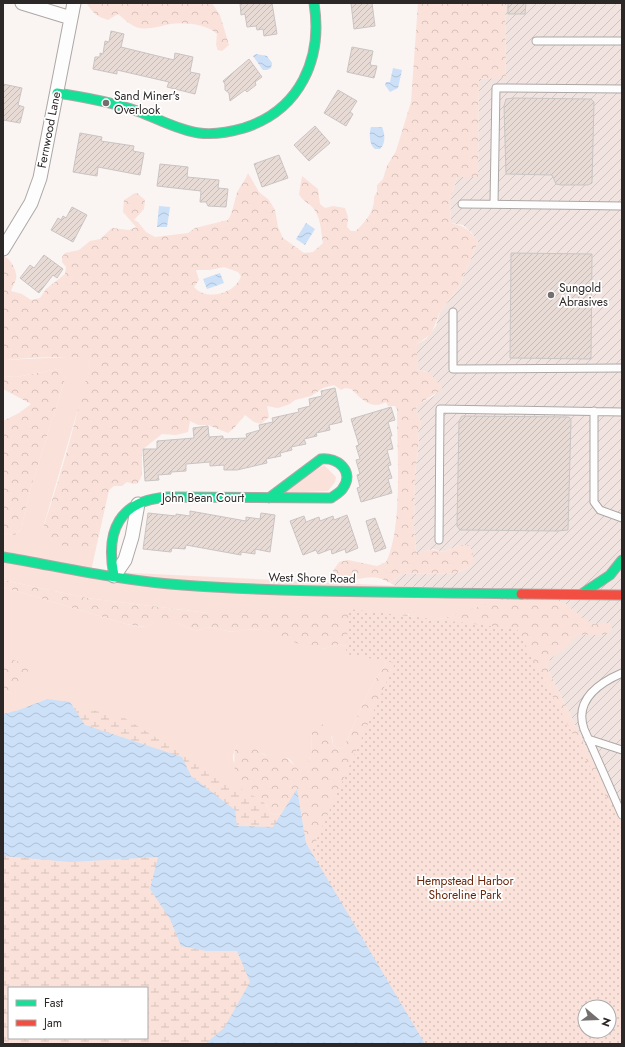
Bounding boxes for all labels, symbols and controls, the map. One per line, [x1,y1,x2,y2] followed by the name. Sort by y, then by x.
[114,87,180,119] place label: Sand Miner's Overlook
[33,90,65,170] street label: Fernwood Lane
[101,98,111,108] marker: Sand Miner's Overlook
[559,279,608,311] place label: Sungold Abrasives
[546,290,556,300] marker: Sungold Abrasives
[160,489,244,507] street label: John Bean Court
[268,568,356,588] street label: West Shore Road
[416,872,514,904] park label: Hempstead Harbor Shoreline Park
[8,987,148,1039] legend
[44,994,63,1012] text: Fast
[577,999,617,1039] north arrow
[42,1014,62,1032] text: Jam
[597,1016,615,1029] text: N

